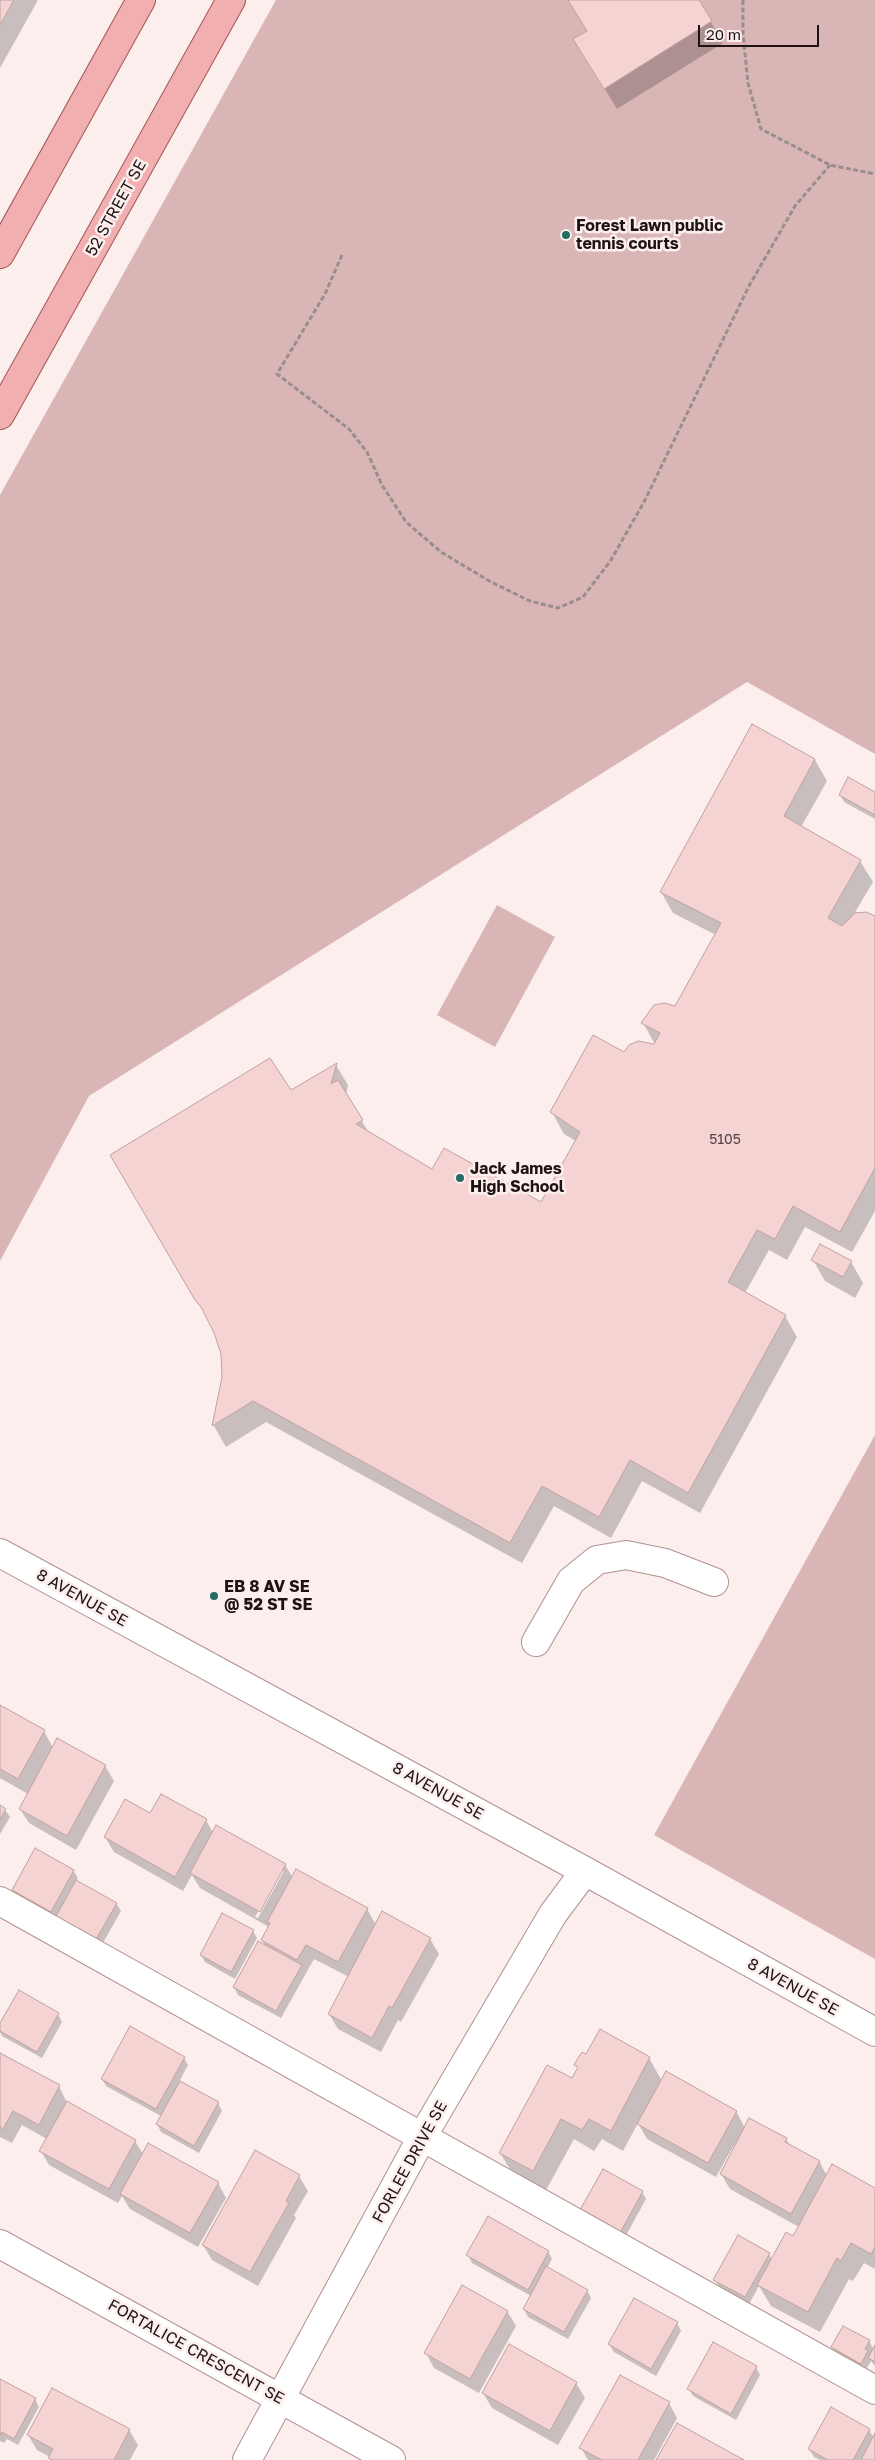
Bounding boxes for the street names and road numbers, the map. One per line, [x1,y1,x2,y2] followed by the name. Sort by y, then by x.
[82,157,150,259] street label: 52 STREET SE
[33,1565,131,1631] street label: 8 AVENUE SE
[389,1758,487,1824] street label: 8 AVENUE SE
[744,1954,842,2020] street label: 8 AVENUE SE
[369,2098,451,2226] street label: FORLEE DRIVE SE
[104,2295,288,2409] street label: FORTALICE CRESCENT SE

